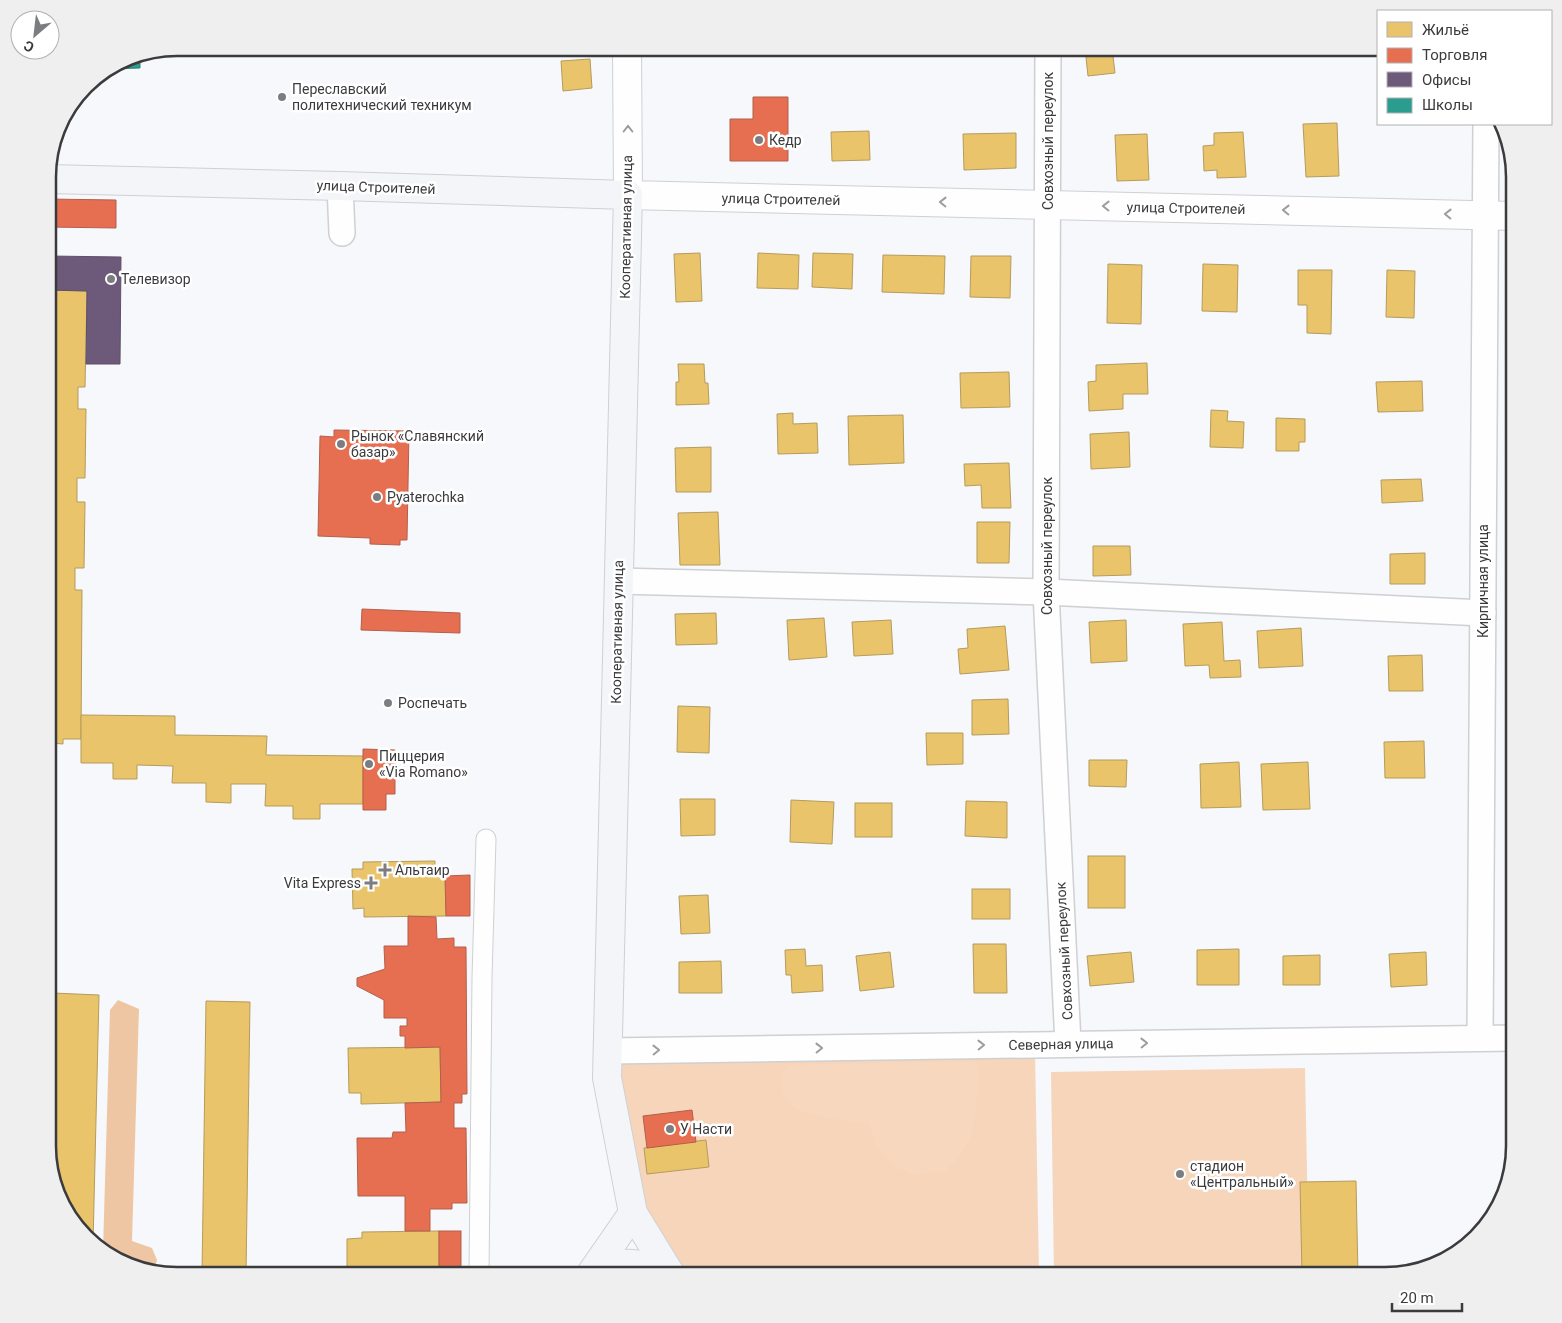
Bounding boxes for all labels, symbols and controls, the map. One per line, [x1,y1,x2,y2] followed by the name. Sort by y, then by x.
[10,10,60,60] north arrow
[1377,10,1552,125] legend
[1422,21,1469,39] text: Жильё
[21,37,37,56] text: С
[1422,46,1487,64] text: Торговля
[1040,71,1056,210] street label: Совхозный переулок
[1422,71,1471,89] text: Офисы
[292,81,472,113] place label: Переславский политехнический техникум
[276,91,288,103] marker: Переславский политехнический техникум
[1422,96,1473,114] text: Школы
[623,125,633,132] one-way arrow
[769,132,802,148] place label: Кедр
[753,134,765,146] marker: Кедр
[617,155,635,299] street label: Кооперативная улица
[316,177,436,197] street label: улица Строителей
[721,190,841,208] street label: улица Строителей
[939,197,947,207] one-way arrow
[1126,199,1246,217] street label: улица Строителей
[1102,201,1110,211] one-way arrow
[1282,205,1290,215] one-way arrow
[1444,209,1452,219] one-way arrow
[121,271,191,287] place label: Телевизор
[105,273,117,285] marker: Телевизор
[351,428,484,460] place label: Рынок «Славянский базар»
[335,438,347,450] marker: Рынок «Славянский базар»
[1039,476,1055,615] street label: Совхозный переулок
[387,489,464,505] place label: Pyaterochka
[371,491,383,503] marker: Pyaterochka
[1475,524,1491,638] street label: Кирпичная улица
[608,560,626,704] street label: Кооперативная улица
[398,695,467,711] place label: Роспечать
[382,697,394,709] marker: Роспечать
[379,748,468,780] place label: Пиццерия «Via Romano»
[363,758,375,770] marker: Пиццерия «Via Romano»
[395,862,450,878] place label: Альтаир
[379,864,391,876] marker: Альтаир
[284,875,361,891] place label: Vita Express
[365,877,377,889] marker: Vita Express
[1052,881,1076,1020] street label: Совхозный переулок
[1008,1035,1114,1053] street label: Северная улица
[1140,1038,1148,1048] one-way arrow
[978,1040,986,1050] one-way arrow
[816,1043,823,1053] one-way arrow
[653,1045,661,1055] one-way arrow
[680,1121,732,1137] place label: У Насти
[664,1123,676,1135] marker: У Насти
[1190,1158,1294,1190] place label: стадион «Центральный»
[1174,1168,1186,1180] marker: стадион «Центральный»
[1392,1280,1462,1312] scale bar
[1400,1289,1434,1307] text: 20 m

